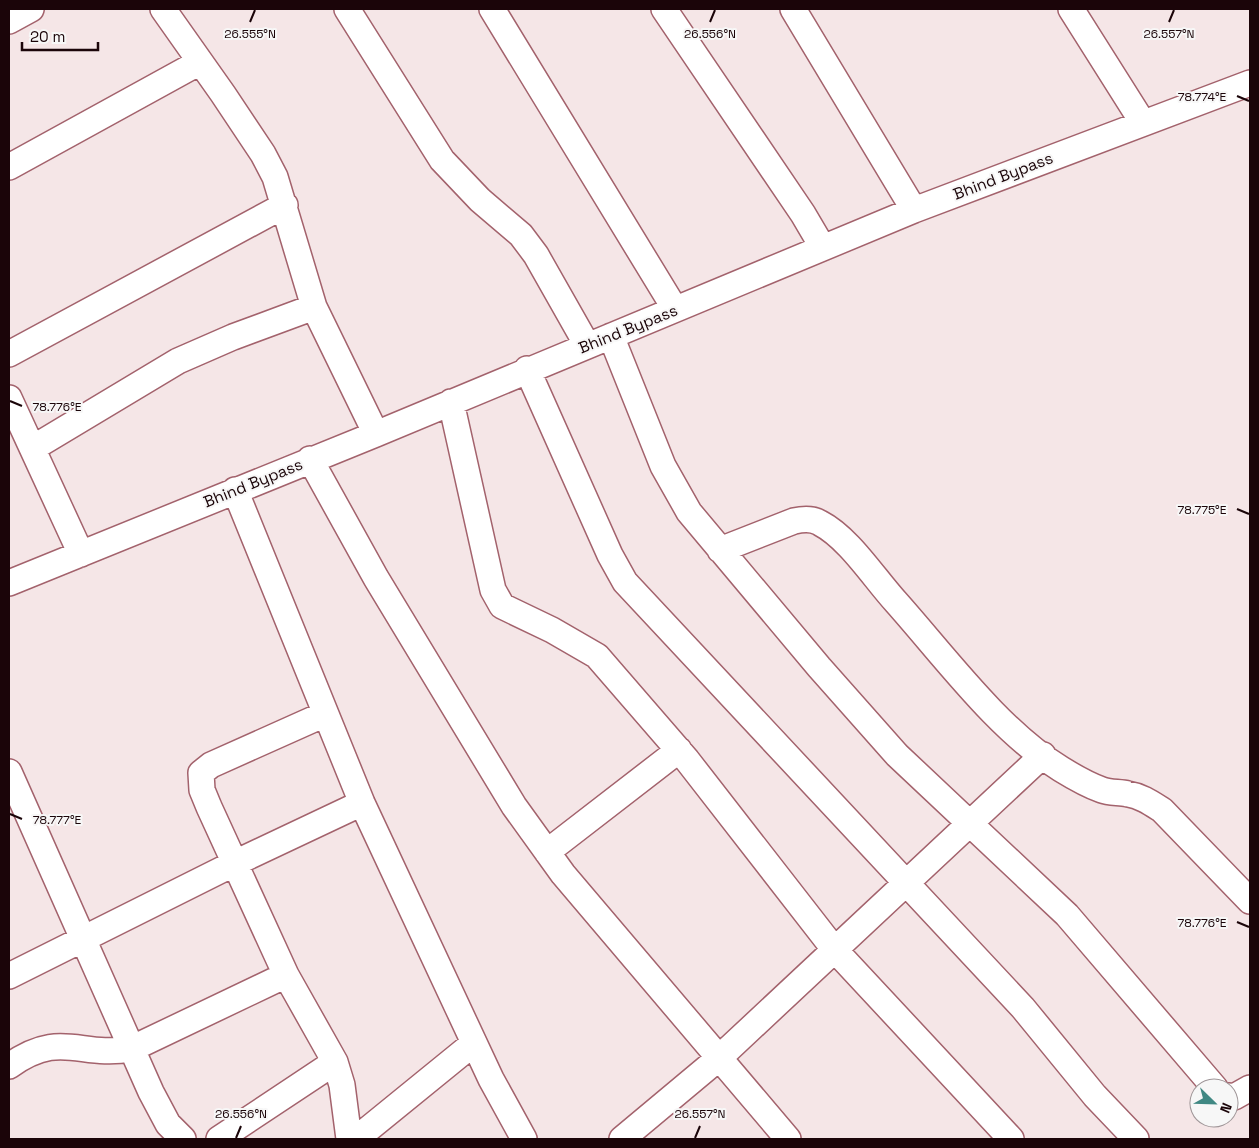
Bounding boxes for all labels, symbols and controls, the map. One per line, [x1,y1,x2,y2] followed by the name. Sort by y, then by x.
[22,20,99,52] scale bar
[224,26,276,42] text: 26.555°N
[684,26,736,42] text: 26.556°N
[1143,26,1195,42] text: 26.557°N
[30,27,65,46] text: 20 m
[1178,89,1226,105] text: 78.774°E
[950,147,1056,205] street label: Bhind Bypass
[575,300,681,358] street label: Bhind Bypass
[33,399,82,415] text: 78.776°E
[200,454,306,512] street label: Bhind Bypass
[1178,502,1227,518] text: 78.775°E
[33,812,81,828] text: 78.777°E
[1178,915,1227,931] text: 78.776°E
[1189,1078,1239,1128] north arrow
[1216,1100,1236,1116] text: N
[215,1106,267,1122] text: 26.556°N
[674,1106,726,1122] text: 26.557°N

